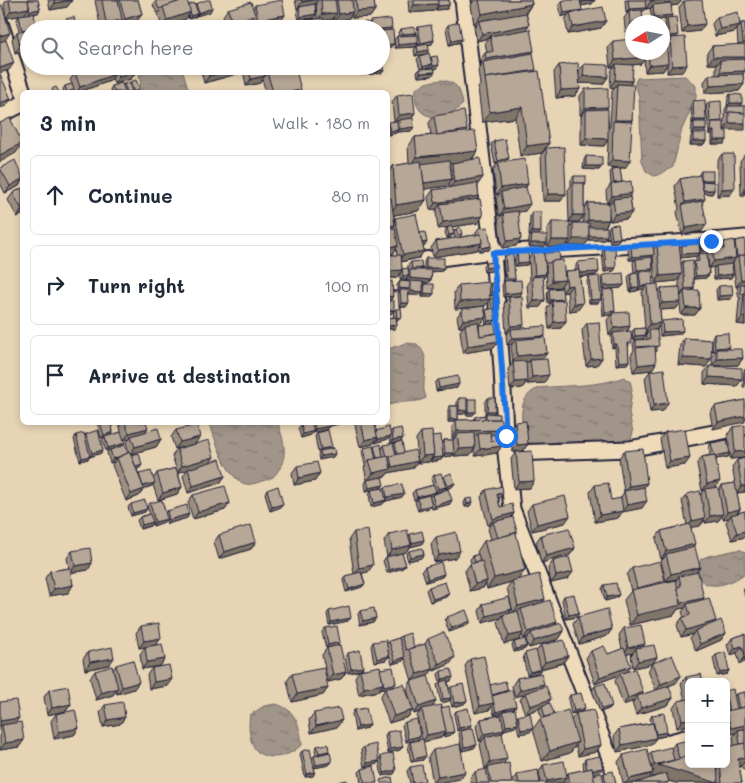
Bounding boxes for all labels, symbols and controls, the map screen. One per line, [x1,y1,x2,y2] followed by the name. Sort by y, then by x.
[625,15,670,60] north arrow
[20,20,390,75] search box
[38,34,66,62] icon: search
[78,35,194,60] text: Search here
[40,109,96,136] text: 3 min
[272,112,370,133] text: Walk · 180 m
[41,181,69,209] icon: ahead
[88,183,173,208] text: Continue
[332,185,369,206] text: 80 m
[700,230,723,253] route end
[41,271,69,299] icon: right
[88,273,185,298] text: Turn right
[324,275,369,296] text: 100 m
[41,361,69,389] icon: arrive
[88,363,291,388] text: Arrive at destination
[495,425,518,448] route start
[685,678,730,768] map controls
[685,678,730,723] button: +
[685,723,730,768] button: −

